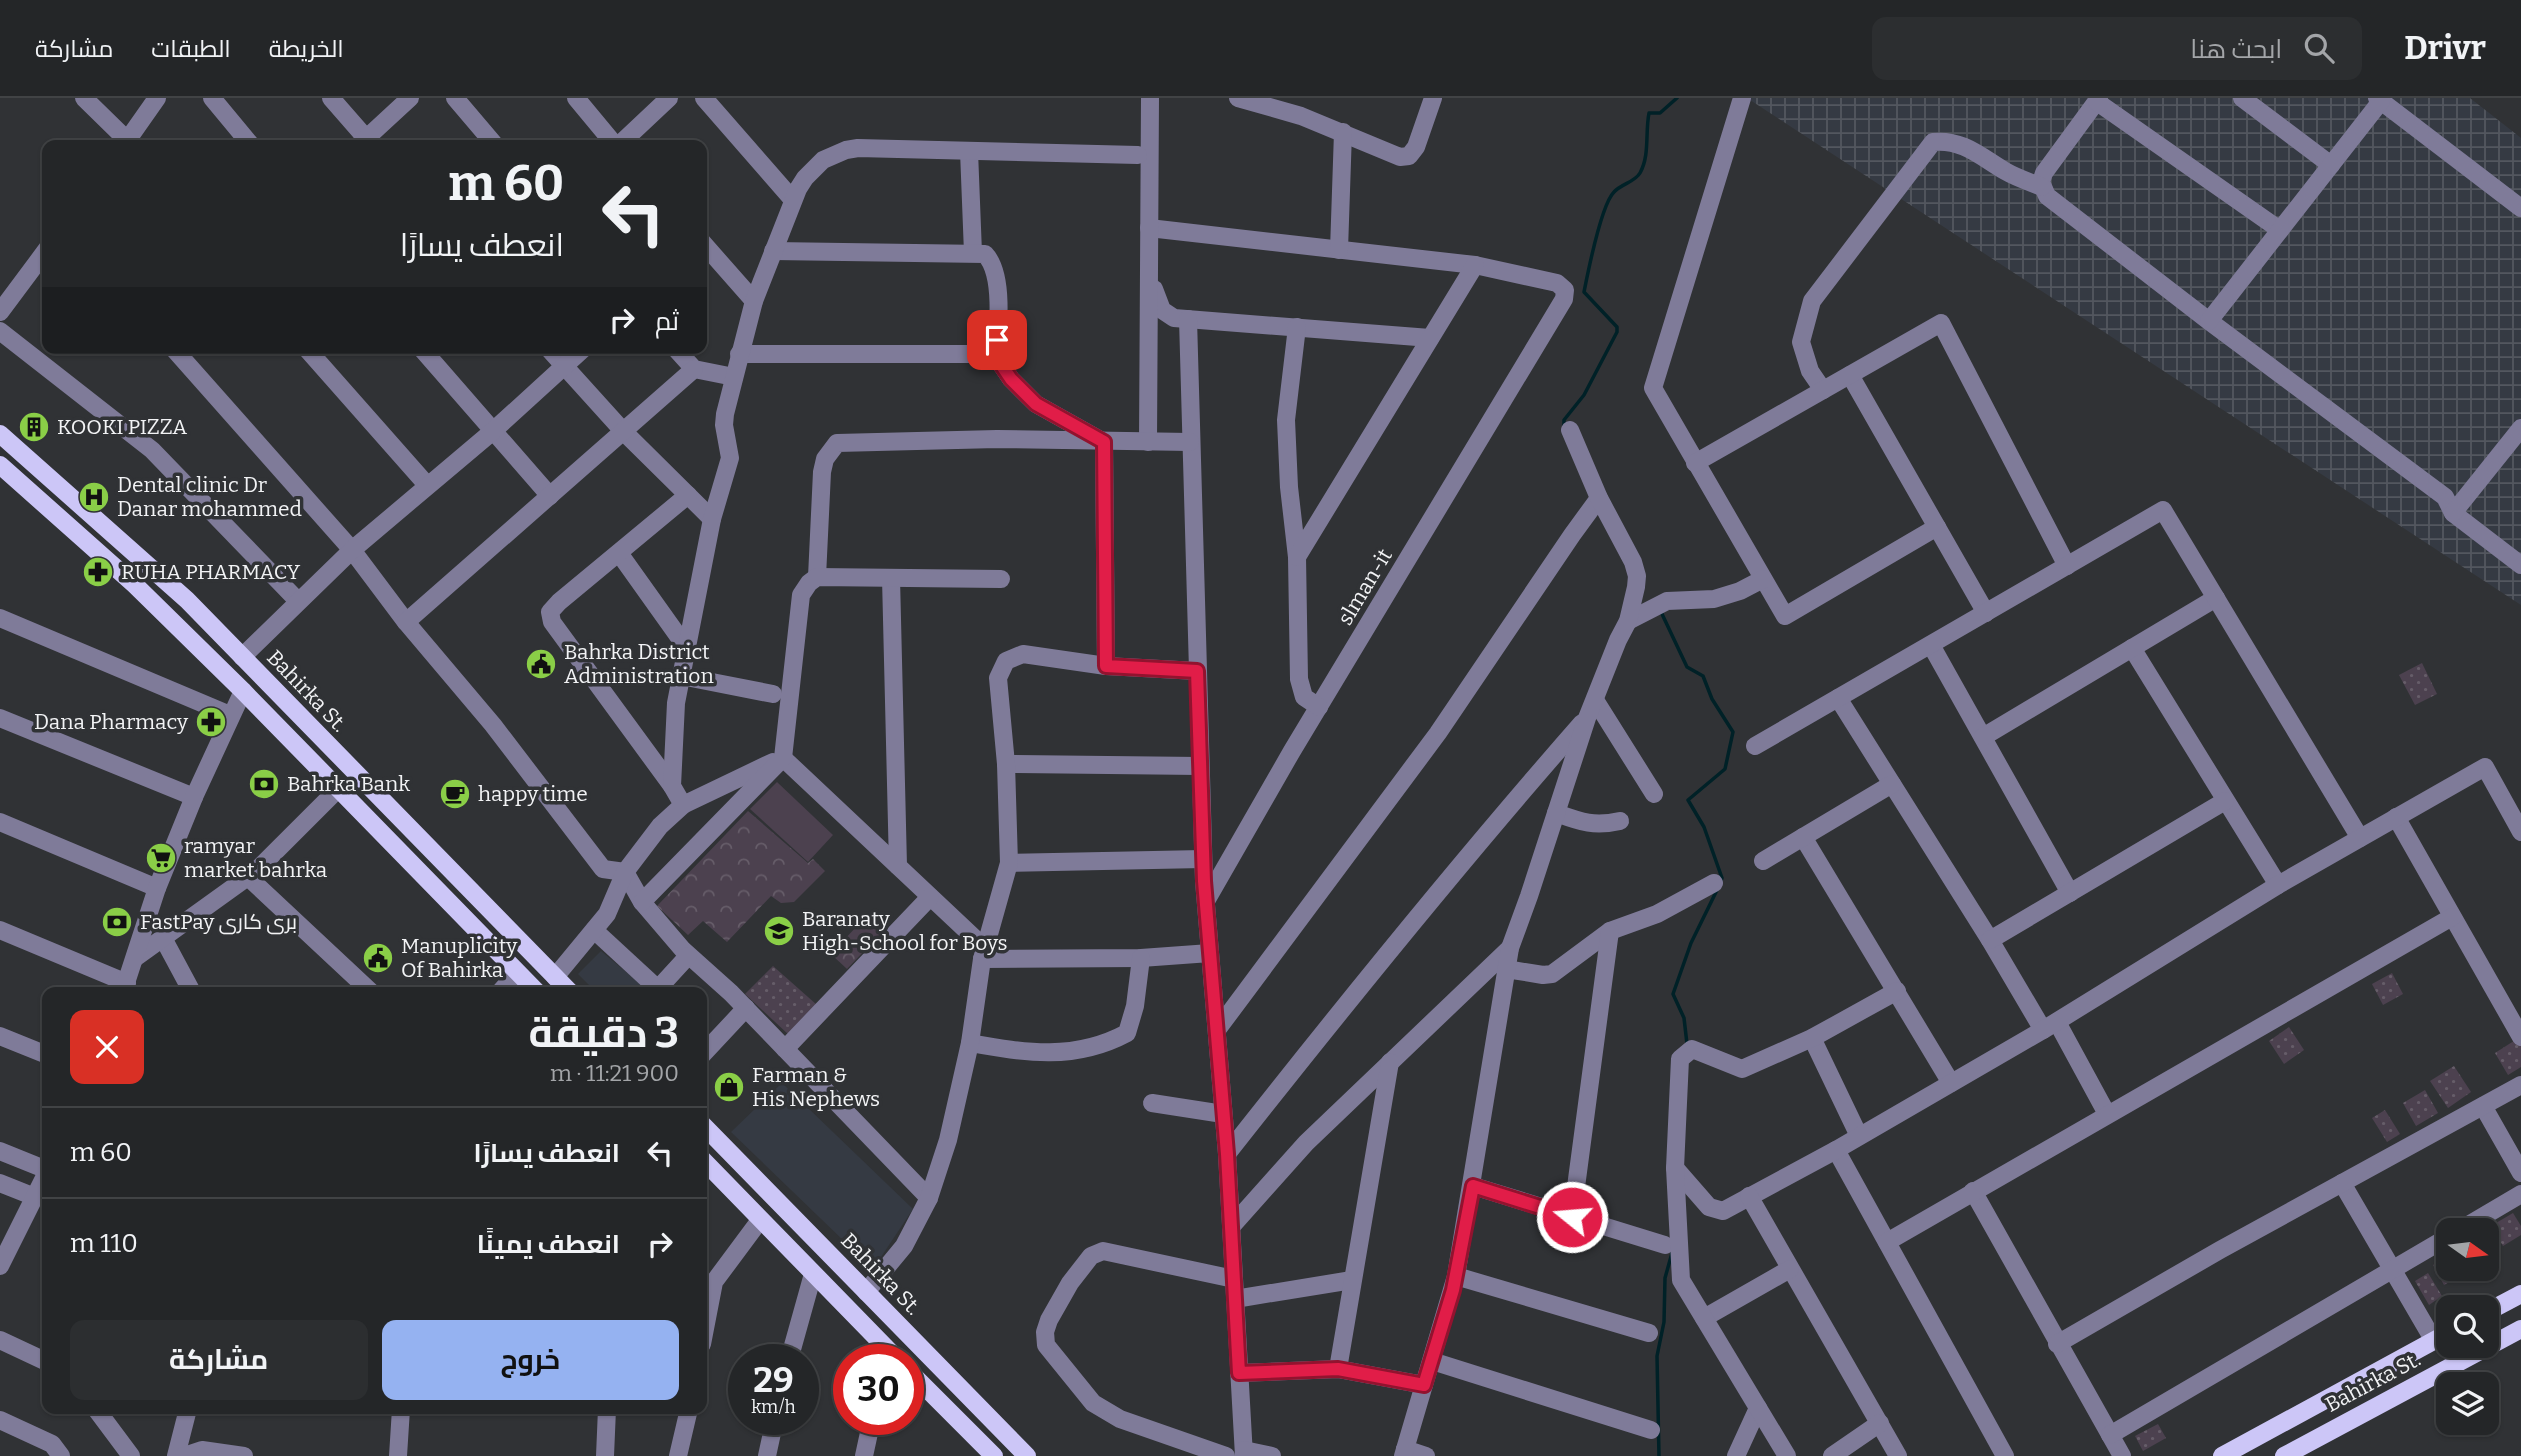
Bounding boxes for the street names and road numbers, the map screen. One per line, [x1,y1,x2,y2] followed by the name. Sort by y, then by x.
[1332,544,1398,630] street label: slman-it
[261,645,353,737] street label: Bahirka St.
[835,1228,927,1320] street label: Bahirka St.
[2321,1346,2425,1418] street label: Bahirka St.

